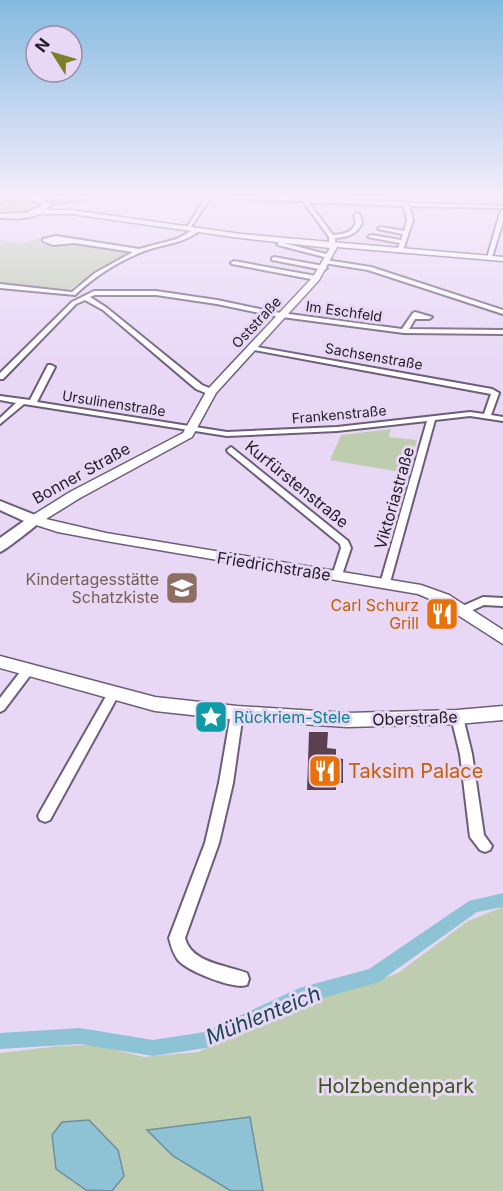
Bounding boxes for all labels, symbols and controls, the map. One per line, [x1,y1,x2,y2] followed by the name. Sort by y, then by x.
[24,24,84,84] north arrow
[30,34,54,56] text: N
[228,293,284,351] street label: Oststraße
[305,297,383,325] street label: Im Eschfeld
[324,339,424,373] street label: Sachsenstraße
[61,386,167,420] street label: Ursulinenstraße
[291,401,387,427] street label: Frankenstraße
[241,436,353,532] street label: Kurfürstenstraße
[29,438,133,508] street label: Bonner Straße
[370,445,418,551] street label: Viktoriastraße
[216,547,332,585] street label: Friedrichstraße
[25,569,159,607] place label: Kindertagesstätte Schatzkiste
[164,570,200,606] school or university icon: Kindertagesstätte Schatzkiste
[330,595,419,633] place label: Carl Schurz Grill
[424,596,460,632] restaurant icon: Carl Schurz Grill
[193,699,229,735] place icon: Rückriem-Stele
[234,707,350,727] place label: Rückriem-Stele
[372,707,458,729] street label: Oberstraße
[307,753,343,789] restaurant icon: Taksim Palace
[348,759,483,783] place label: Taksim Palace
[202,981,324,1049] water label: Mühlenteich
[318,1074,474,1098] park label: Holzbendenpark

